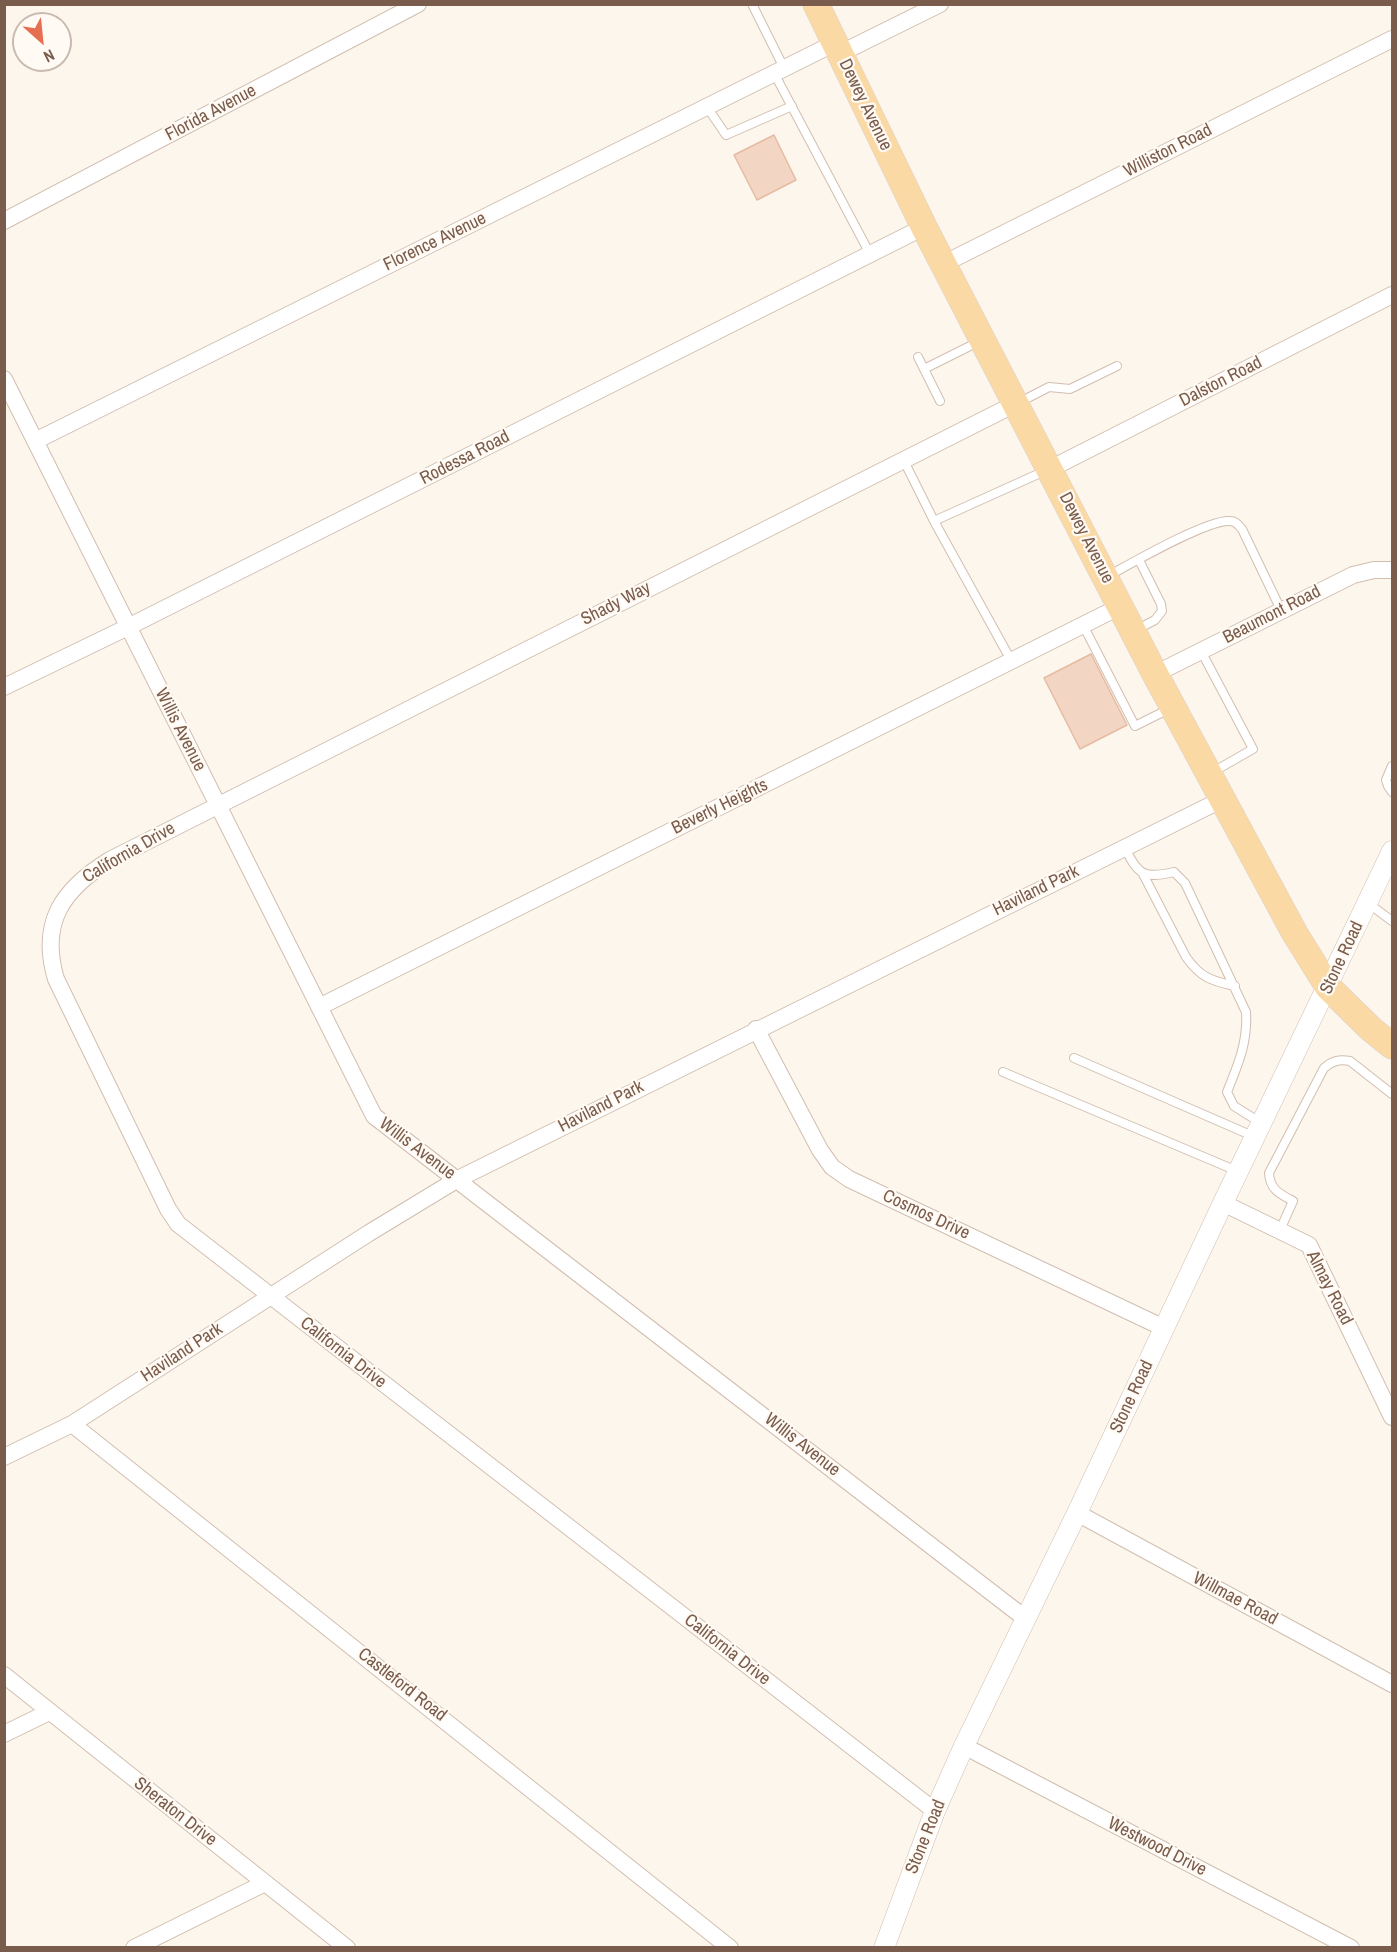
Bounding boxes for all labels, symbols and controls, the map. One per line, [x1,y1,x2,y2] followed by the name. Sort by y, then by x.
[12,12,72,72] north arrow
[40,44,58,68] text: N
[834,56,896,154] street label: Dewey Avenue
[162,80,260,146] street label: Florida Avenue
[1120,120,1216,182] street label: Williston Road
[380,208,490,276] street label: Florence Avenue
[1176,352,1266,412] street label: Dalston Road
[417,426,513,490] street label: Rodessa Road
[1054,489,1118,587] street label: Dewey Avenue
[578,577,654,631] street label: Shady Way
[1220,581,1324,649] street label: Beaumont Road
[150,685,210,775] street label: Willis Avenue
[668,774,772,840] street label: Beverly Heights
[79,818,179,888] street label: California Drive
[990,861,1082,921] street label: Haviland Park
[1316,918,1368,998] street label: Stone Road
[555,1076,647,1138] street label: Haviland Park
[375,1113,459,1185] street label: Willis Avenue
[879,1185,973,1245] street label: Cosmos Drive
[1301,1247,1357,1329] street label: Almay Road
[296,1313,390,1393] street label: California Drive
[137,1319,227,1387] street label: Haviland Park
[1106,1357,1158,1437] street label: Stone Road
[760,1409,844,1481] street label: Willis Avenue
[1189,1568,1281,1630] street label: Willmae Road
[680,1610,774,1690] street label: California Drive
[353,1644,451,1726] street label: Castleford Road
[129,1773,221,1851] street label: Sheraton Drive
[901,1797,951,1877] street label: Stone Road
[1104,1813,1210,1881] street label: Westwood Drive

